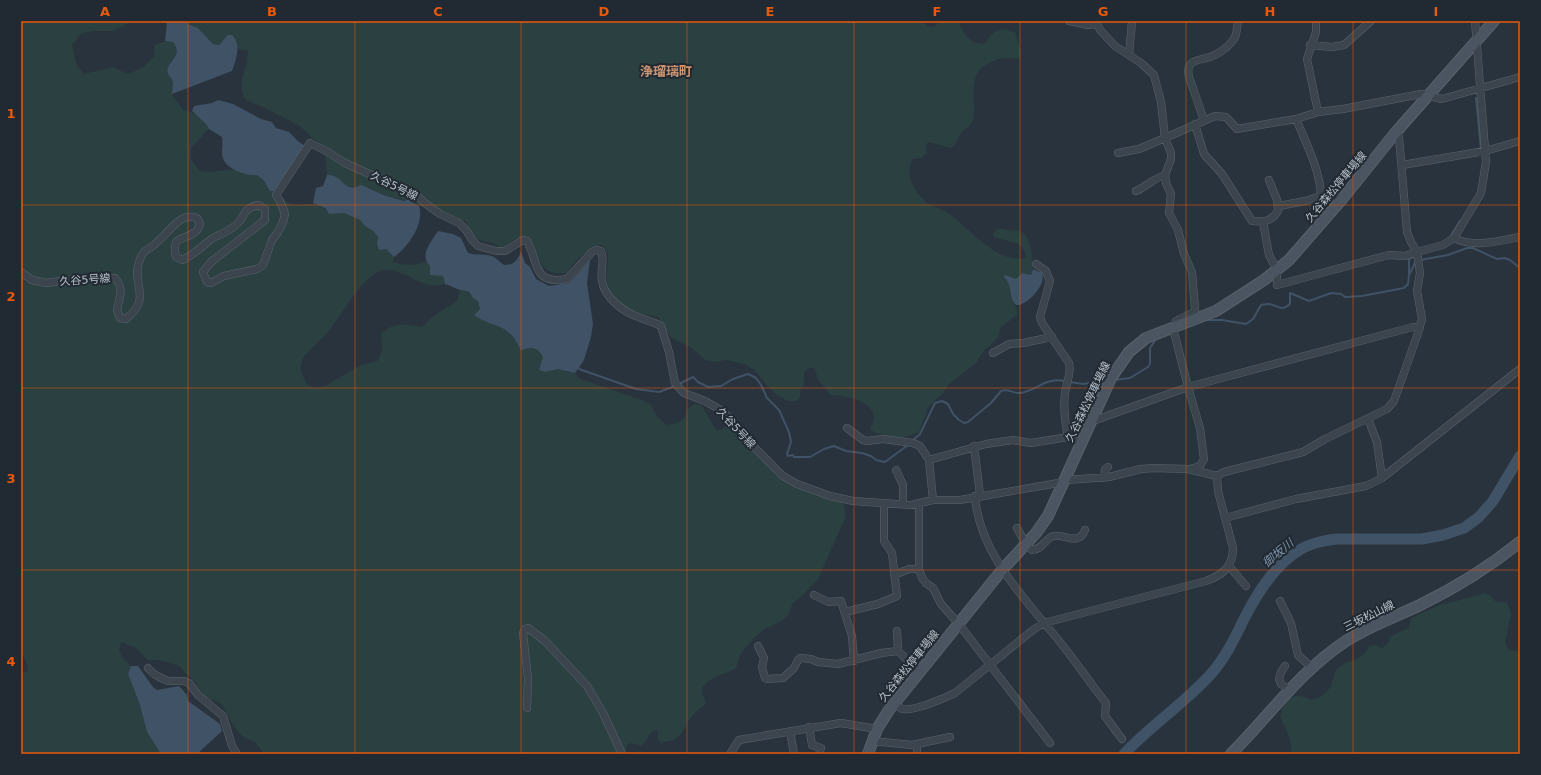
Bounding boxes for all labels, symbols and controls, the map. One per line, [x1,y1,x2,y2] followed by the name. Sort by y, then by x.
[100,4,110,19] text: A
[267,4,277,19] text: B
[433,4,443,19] text: C
[599,4,610,19] text: D
[766,4,774,19] text: E
[933,4,941,19] text: F
[1098,4,1108,19] text: G
[1265,4,1275,19] text: H
[1434,4,1438,19] text: I
[640,64,692,79] district label: 浄瑠璃町
[6,106,16,121] text: 1
[1303,149,1369,225] street label: 久谷森松停車場線
[368,169,420,203] street label: 久谷5号線
[59,272,111,288] street label: 久谷5号線
[6,289,16,304] text: 2
[1063,360,1113,444] street label: 久谷森松停車場線
[714,405,758,451] street label: 久谷5号線
[6,471,16,486] text: 3
[1260,535,1298,570] water label: 御坂川
[1341,598,1397,634] street label: 三坂松山線
[876,628,942,704] street label: 久谷森松停車場線
[6,654,16,669] text: 4

